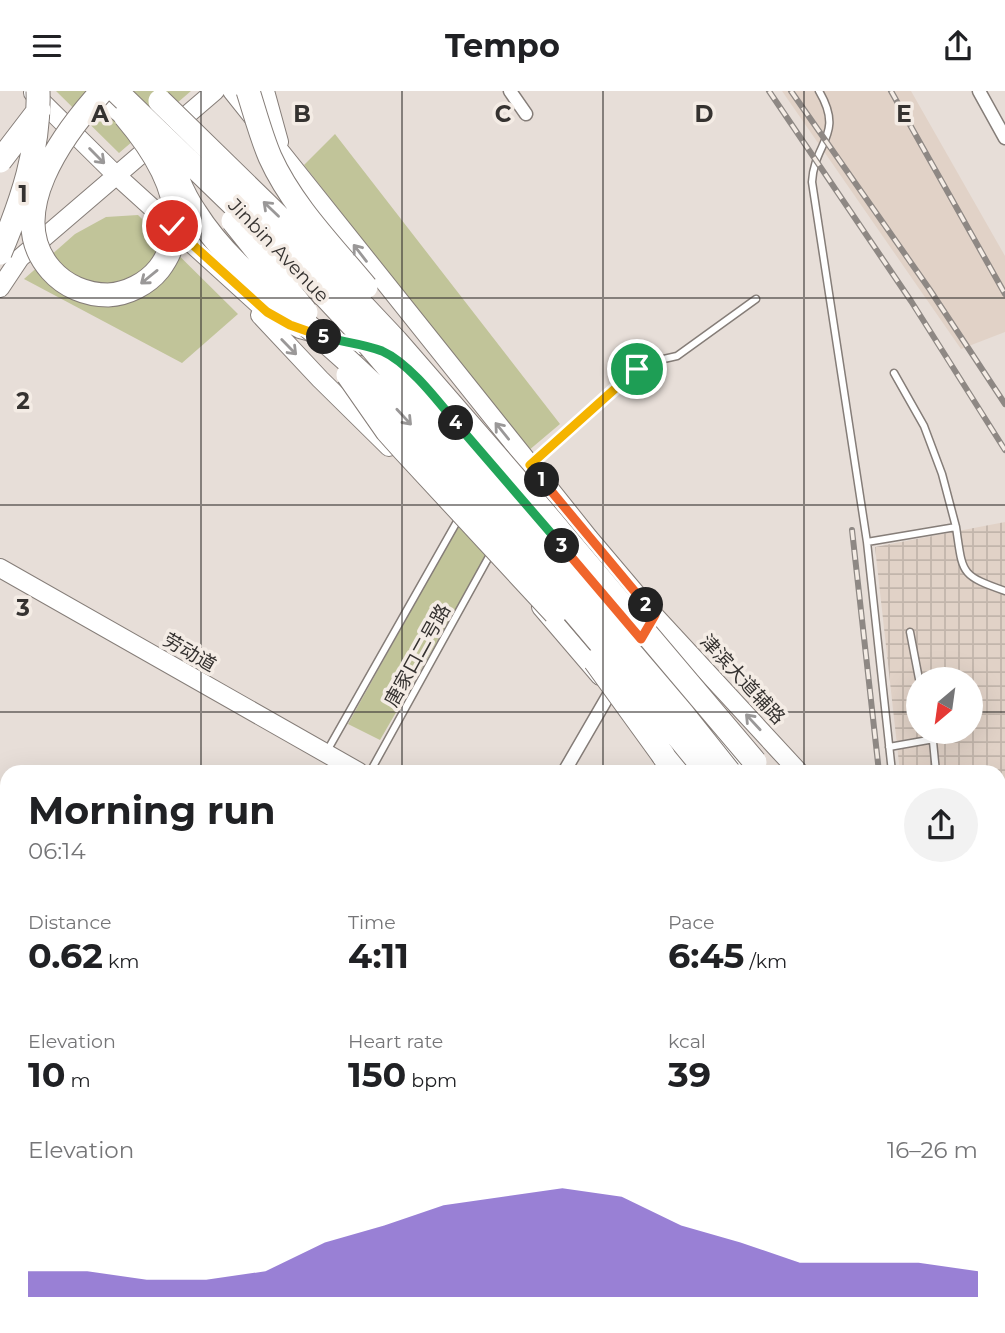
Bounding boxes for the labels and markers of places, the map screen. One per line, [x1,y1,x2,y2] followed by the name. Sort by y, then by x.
[142,196,202,256] pin
[306,320,342,355] pin: 5
[607,339,667,399] pin
[438,405,474,441] pin: 4
[524,463,560,497] pin: 1
[544,529,580,563] pin: 3
[628,587,664,623] pin: 2

